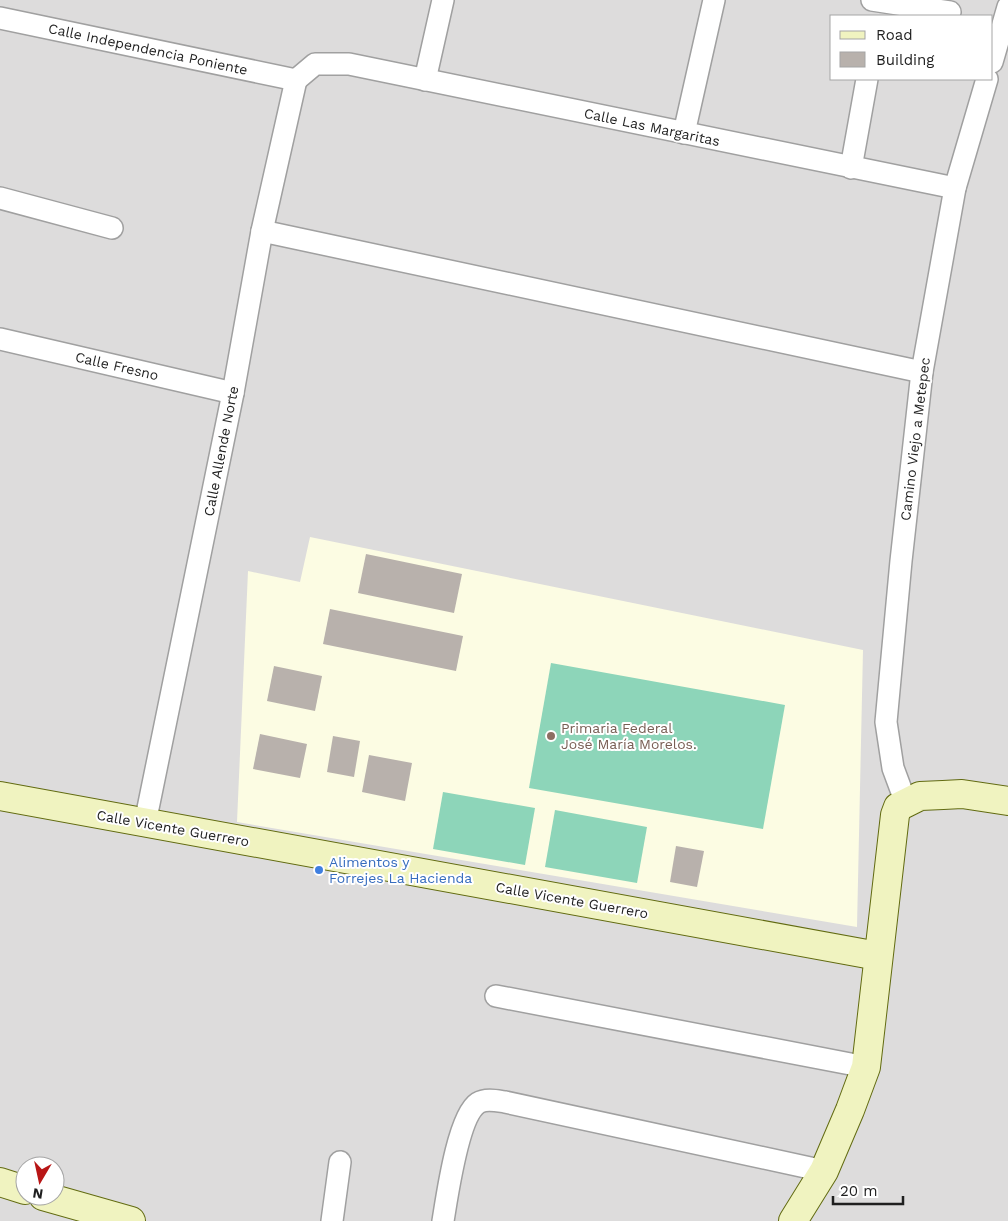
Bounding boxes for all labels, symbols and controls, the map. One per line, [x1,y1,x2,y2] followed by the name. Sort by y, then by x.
[830,15,993,80] legend
[47,20,249,78] street label: Calle Independencia Poniente
[876,26,913,44] text: Road
[876,51,934,69] text: Building
[583,105,721,149] street label: Calle Las Margaritas
[74,349,160,383] street label: Calle Fresno
[897,356,933,522] street label: Camino Viejo a Metepec
[201,385,241,517] street label: Calle Allende Norte
[561,720,697,752] place label: Primaria Federal José María Morelos.
[545,730,557,742] marker: Primaria Federal José María Morelos.
[96,807,250,849] street label: Calle Vicente Guerrero
[329,854,472,886] place label: Alimentos y Forrejes La Hacienda
[313,864,325,876] marker: Alimentos y Forrejes La Hacienda
[495,879,649,921] street label: Calle Vicente Guerrero
[15,1156,65,1206] north arrow
[833,1174,903,1206] scale bar
[840,1182,878,1200] text: 20 m
[32,1185,44,1203] text: N

